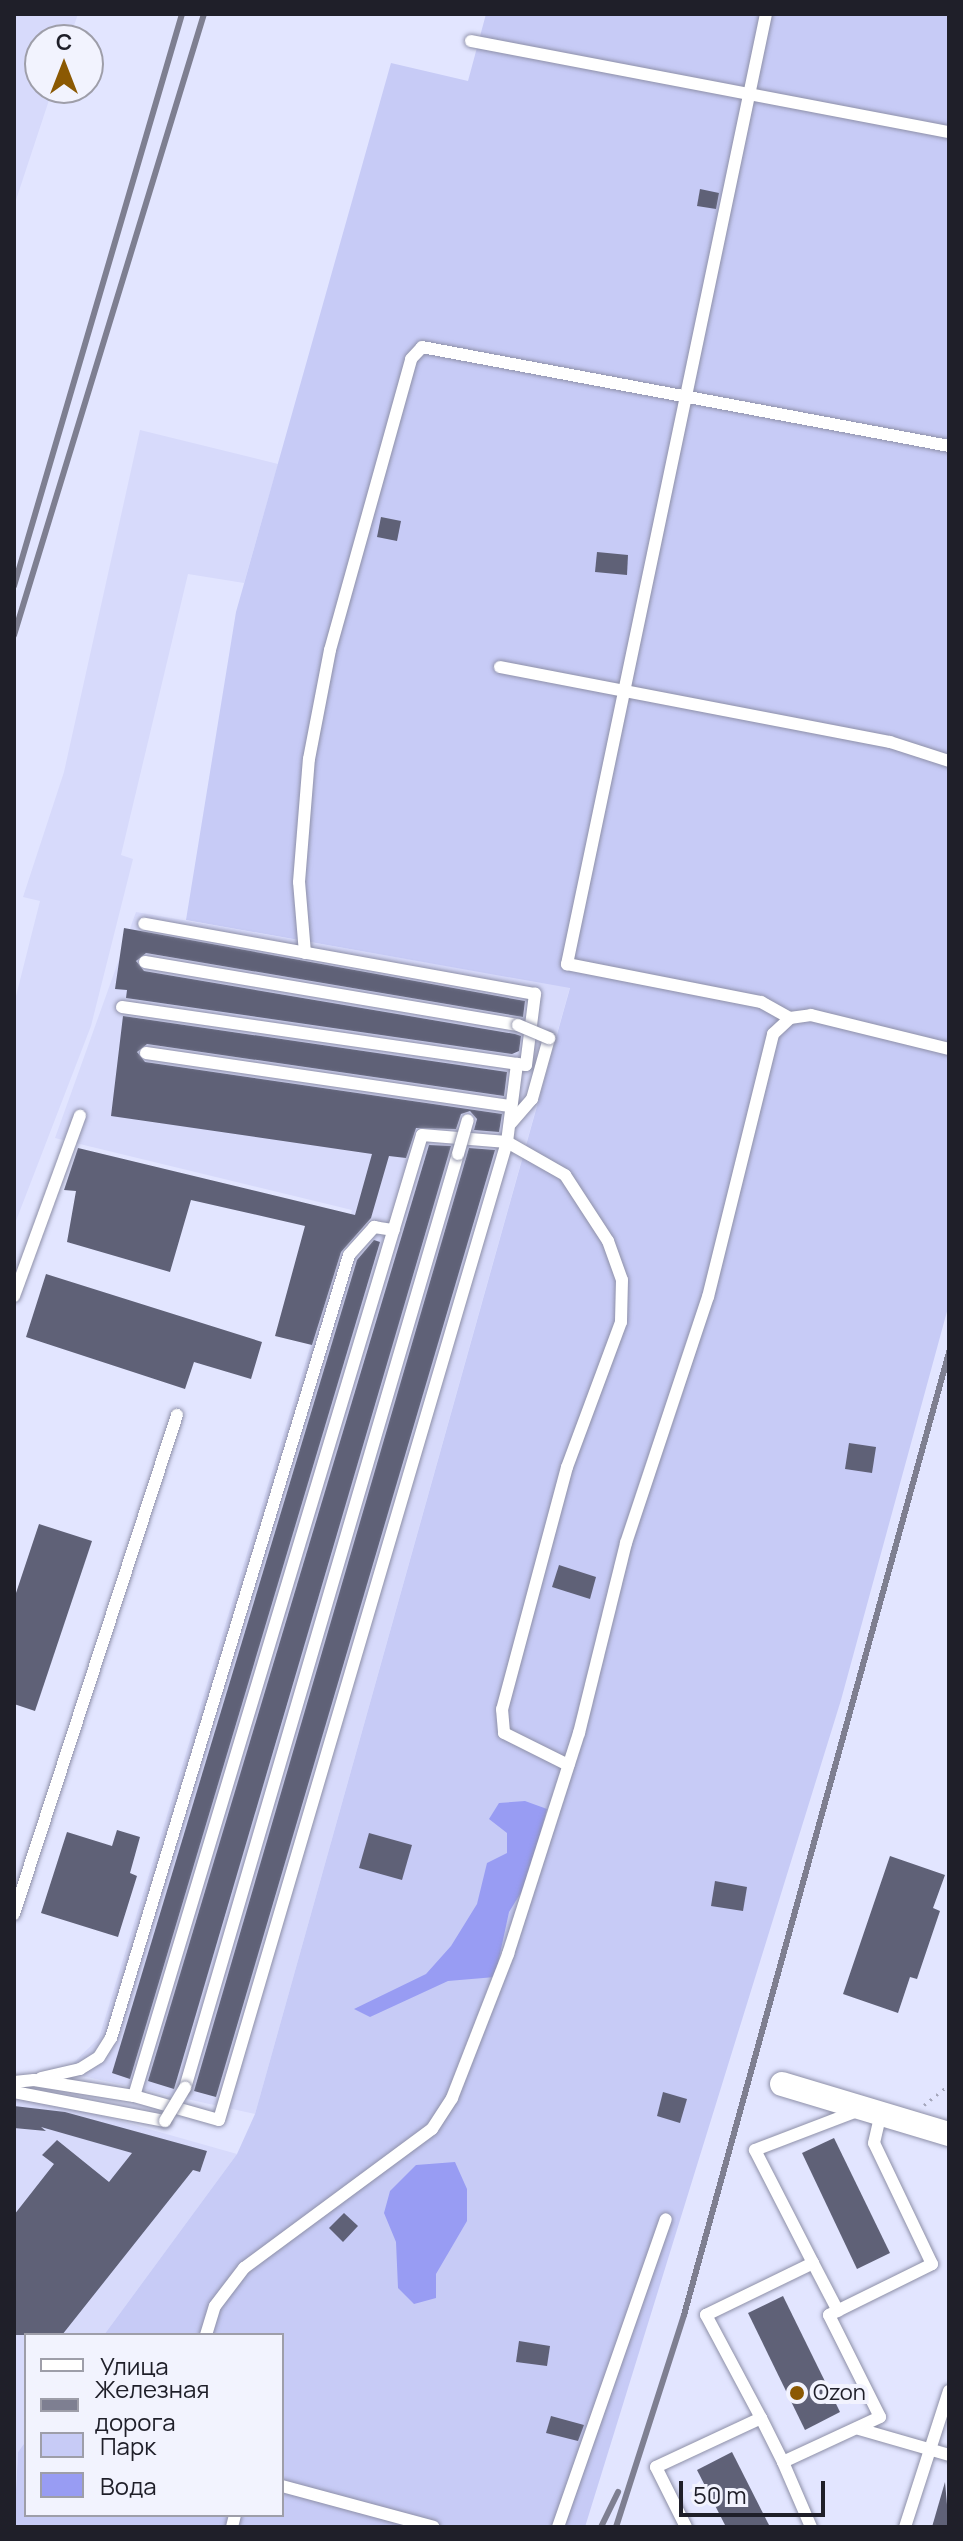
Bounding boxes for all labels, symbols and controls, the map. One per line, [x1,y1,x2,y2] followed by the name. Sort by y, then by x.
[24,24,104,104] north arrow
[56,27,72,57] text: С
[24,2333,284,2517] legend
[100,2349,169,2382] text: Улица
[95,2372,210,2438] text: Железная дорога
[813,2380,866,2406] place label: Ozon
[788,2384,806,2402] marker: Ozon
[100,2429,156,2462] text: Парк
[683,2465,829,2515] scale bar
[100,2469,157,2502] text: Вода
[693,2478,747,2511] text: 50 m

